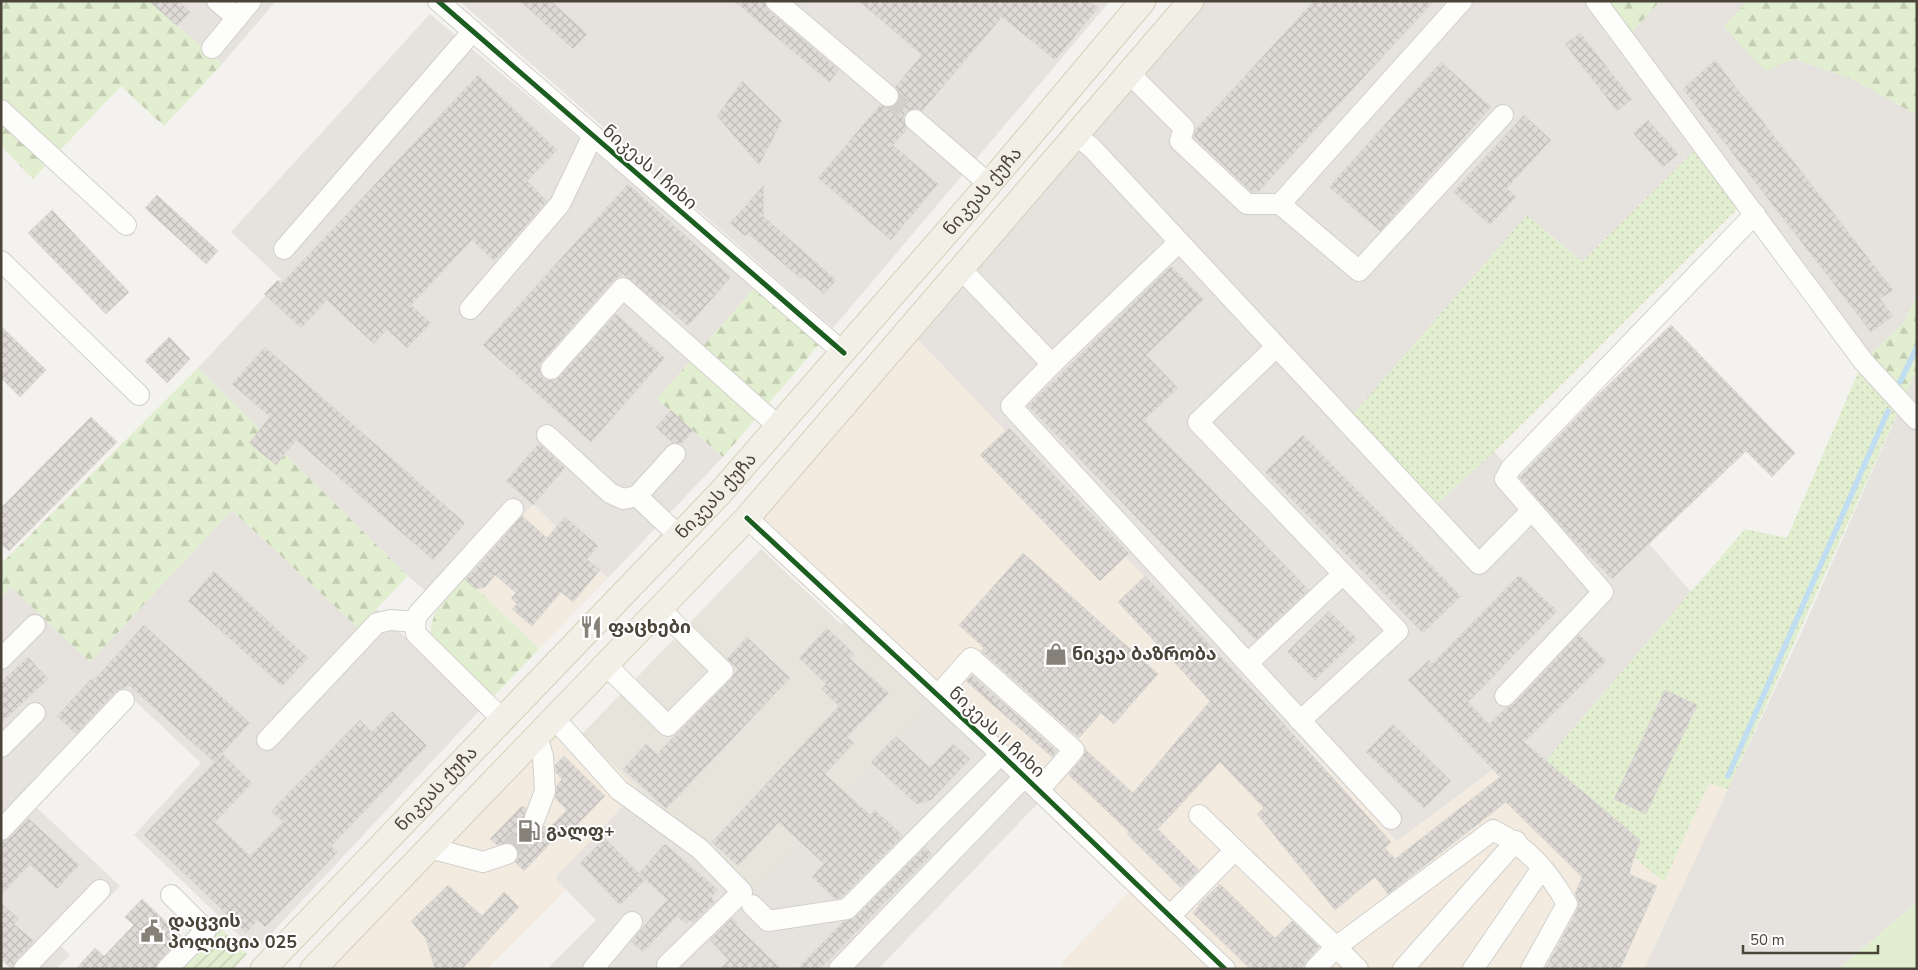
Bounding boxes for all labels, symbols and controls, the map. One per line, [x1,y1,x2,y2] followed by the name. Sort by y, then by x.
[597,119,703,215] street label: ნიკეას I ჩიხი
[938,142,1027,240] street label: ნიკეას ქუჩა
[670,448,762,544] street label: ნიკეას ქუჩა
[578,614,604,640] restaurant icon: ფაცხები
[608,615,691,639] place label: ფაცხები
[1043,641,1069,667] shop icon: ნიკეა ბაზრობა
[1072,642,1216,666] place label: ნიკეა ბაზრობა
[944,681,1050,783] street label: ნიკეას II ჩიხი
[390,741,483,836] street label: ნიკეას ქუჩა
[516,818,542,844] fuel station icon: გალფ+
[546,819,615,843] place label: გალფ+
[168,909,297,954] place label: დაცვის პოლიცია 025
[139,918,165,944] public building icon: დაცვის პოლიცია 025
[1743,922,1878,954] scale bar
[1750,930,1785,950] text: 50 m

